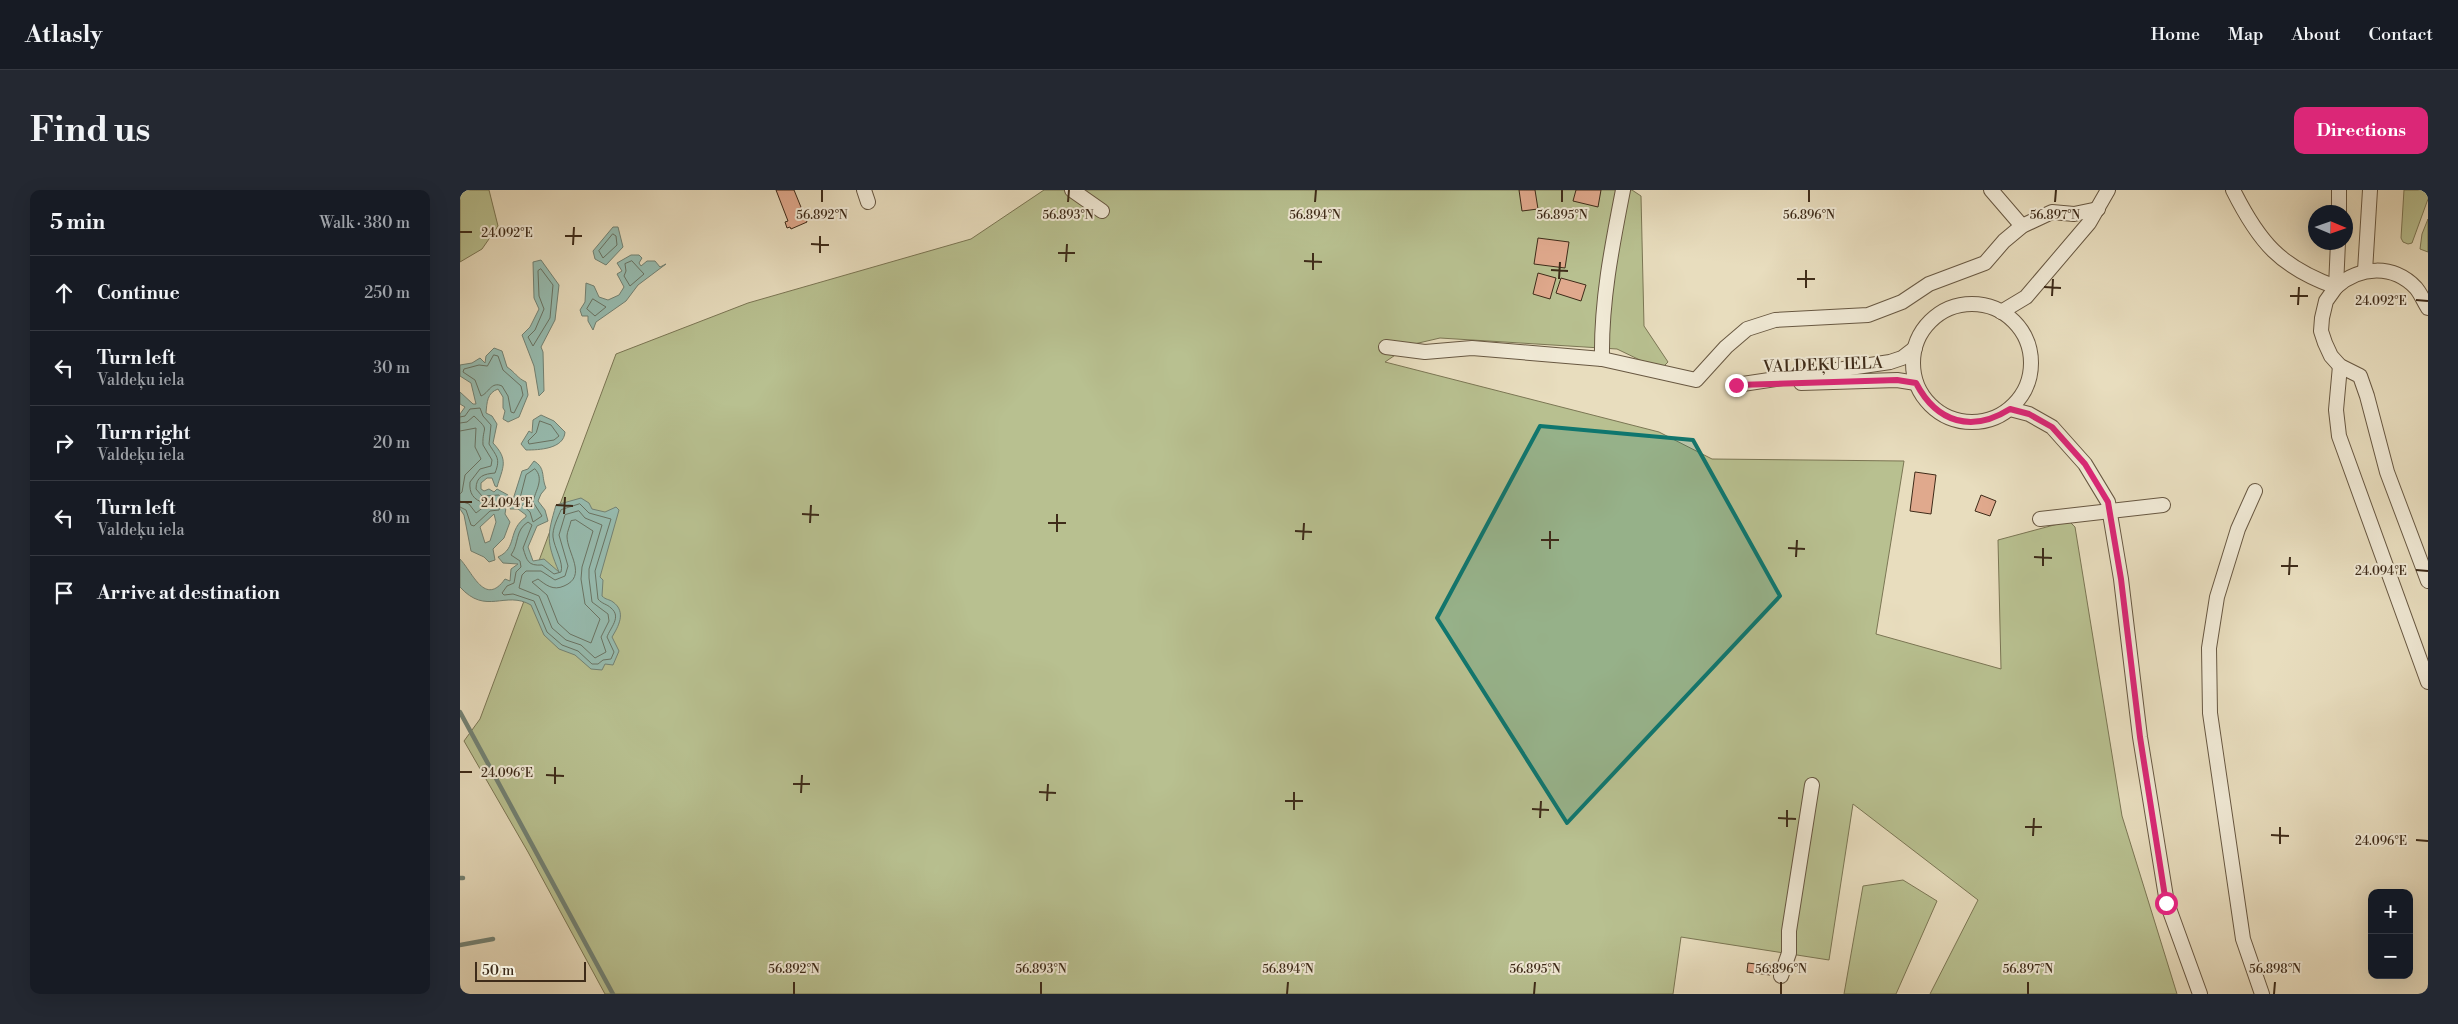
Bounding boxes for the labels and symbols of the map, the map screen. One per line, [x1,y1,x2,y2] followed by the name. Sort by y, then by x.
[2308,205,2353,250] north arrow
[796,208,848,223] text: 56.892°N
[1042,208,1094,223] text: 56.893°N
[1289,208,1341,223] text: 56.894°N
[1536,208,1588,223] text: 56.895°N
[1783,208,1835,223] text: 56.896°N
[2030,208,2080,223] text: 56.897°N
[481,226,533,241] text: 24.092°E
[2355,294,2407,309] text: 24.092°E
[1762,353,1884,377] street label: VALDEĶU IELA
[1725,374,1748,397] route end
[481,496,533,511] text: 24.094°E
[2355,564,2407,579] text: 24.094°E
[481,766,533,781] text: 24.096°E
[2355,834,2407,849] text: 24.096°E
[2155,892,2178,915] route start
[475,959,586,982] scale bar
[768,962,820,977] text: 56.892°N
[1015,962,1067,977] text: 56.893°N
[1262,962,1314,977] text: 56.894°N
[1509,962,1561,977] text: 56.895°N
[1755,962,1807,977] text: 56.896°N
[2003,962,2053,977] text: 56.897°N
[2249,962,2301,977] text: 56.898°N

